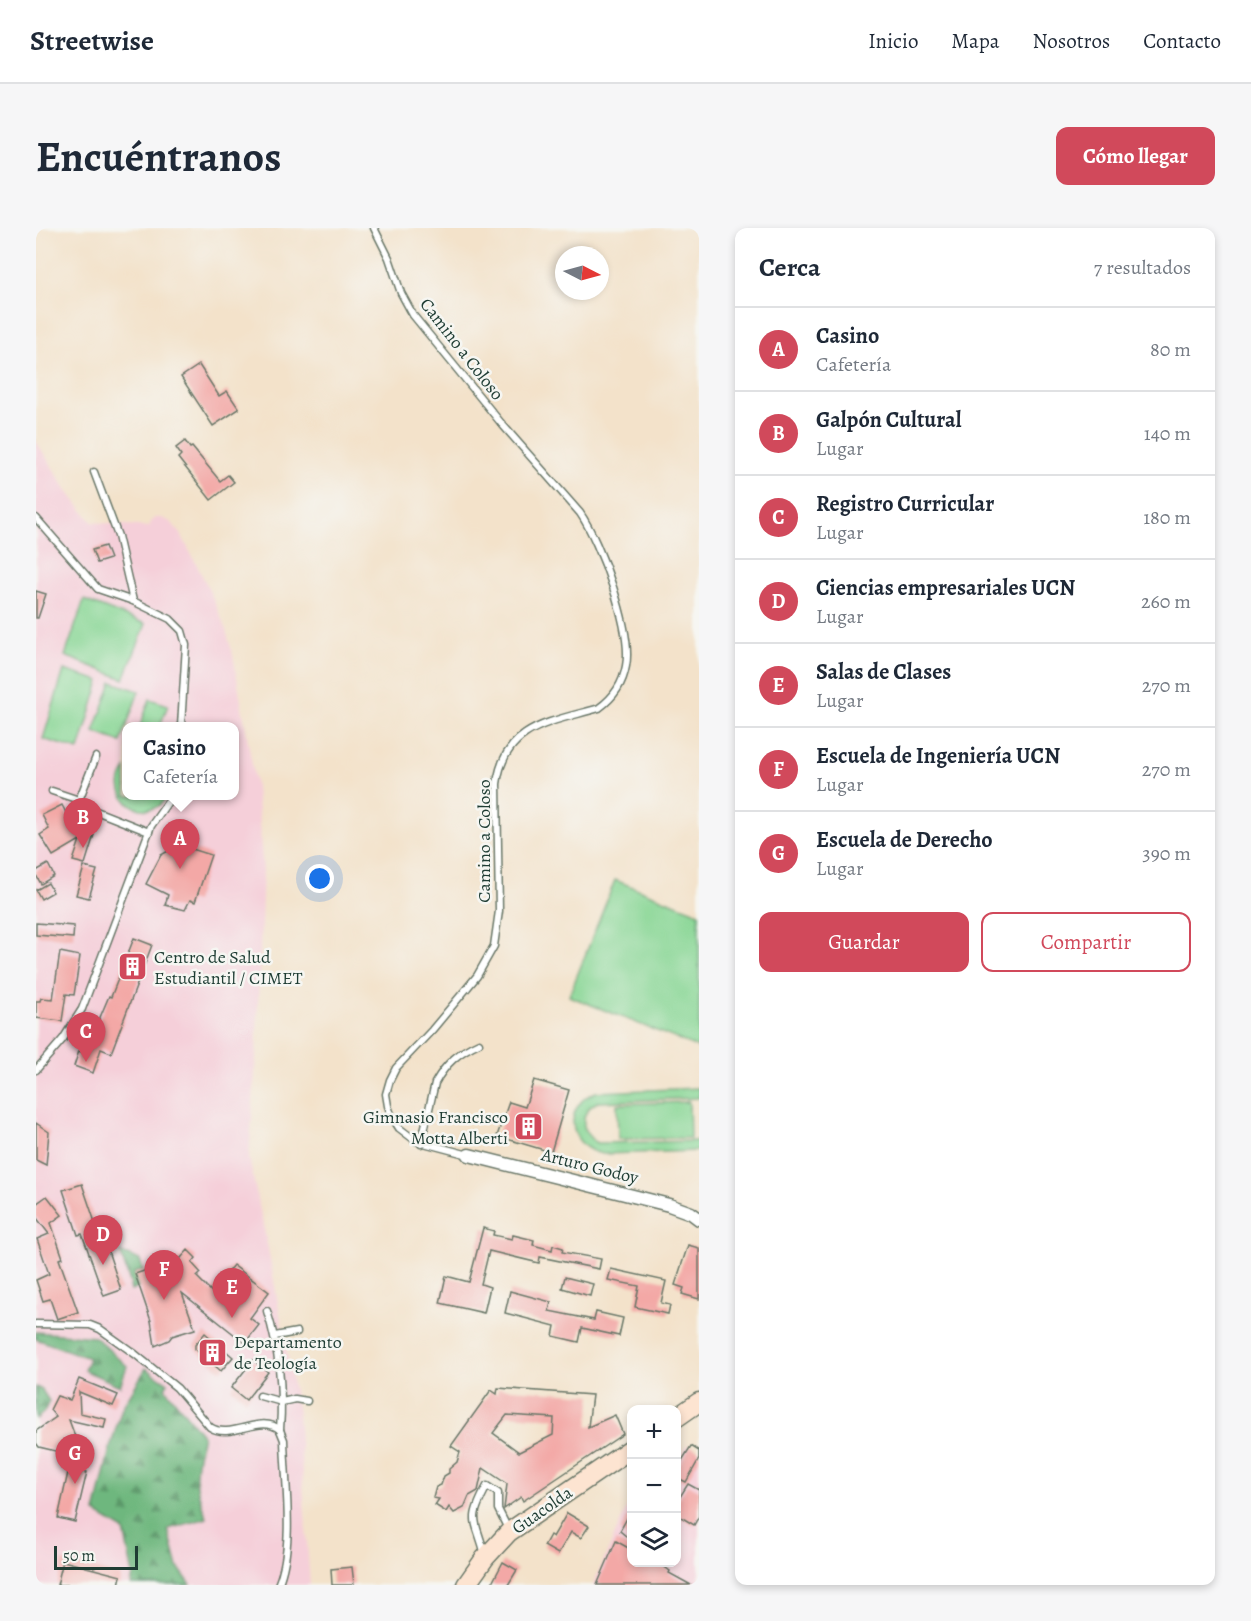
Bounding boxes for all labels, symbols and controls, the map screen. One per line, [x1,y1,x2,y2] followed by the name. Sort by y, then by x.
[30,22,154,60] text: Streetwise
[868,27,918,55] text: Inicio
[951,27,1000,55] text: Mapa
[1033,27,1110,55] text: Nosotros
[1143,27,1221,55] text: Contacto
[1056,127,1215,185] button: Cómo llegar
[36,128,281,185] text: Encuéntranos
[555,246,609,300] north arrow
[759,250,821,285] text: Cerca
[1094,254,1191,281] text: 7 resultados
[415,293,509,405] street label: Camino a Coloso
[816,321,879,351] text: Casino
[772,336,785,363] text: A
[1150,336,1191,363] text: 80 m
[816,351,891,378] text: Cafetería
[816,405,961,435] text: Galpón Cultural
[772,420,785,447] text: B
[1144,420,1191,447] text: 140 m
[816,435,864,462] text: Lugar
[816,489,994,519] text: Registro Curricular
[772,504,785,531] text: C
[1143,504,1191,531] text: 180 m
[816,519,864,546] text: Lugar
[816,573,1075,603] text: Ciencias empresariales UCN
[772,588,785,615] text: D
[1141,588,1191,615] text: 260 m
[816,603,864,630] text: Lugar
[816,657,951,687] text: Salas de Clases
[773,672,784,699] text: E
[1142,672,1191,699] text: 270 m
[816,687,864,714] text: Lugar
[122,722,239,800] popup
[143,733,206,763] text: Casino
[816,741,1060,771] text: Escuela de Ingeniería UCN
[773,756,784,783] text: F
[1142,756,1191,783] text: 270 m
[143,763,218,790] text: Cafetería
[816,771,864,798] text: Lugar
[472,779,496,903] street label: Camino a Coloso
[64,798,102,848] pin: B
[160,820,200,869] pin: A
[816,825,993,855] text: Escuela de Derecho
[772,840,785,867] text: G
[1142,840,1191,867] text: 390 m
[816,855,864,882] text: Lugar
[305,864,334,893] your location
[759,912,969,972] button: Guardar
[981,912,1191,972] button: Compartir
[154,945,303,990] place label: Centro de Salud Estudiantil / CIMET
[117,951,149,983] building icon: Centro de Salud Estudiantil / CIMET
[67,1012,106,1062] pin: C
[363,1105,508,1150] place label: Gimnasio Francisco Motta Alberti
[513,1111,545,1143] building icon: Gimnasio Francisco Motta Alberti
[538,1142,642,1190] street label: Arturo Godoy
[84,1216,122,1265] pin: D
[144,1250,184,1300] pin: F
[212,1268,252,1318] pin: E
[234,1330,342,1375] place label: Departamento de Teología
[197,1336,229,1368] building icon: Departamento de Teología
[627,1405,681,1567] map controls
[627,1405,681,1459] button: +
[56,1434,94,1484] pin: G
[627,1459,681,1513] button: −
[507,1480,577,1539] street label: Guacolda
[627,1513,681,1567] button: layers
[54,1543,138,1570] scale bar
[63,1545,95,1567] text: 50 m

